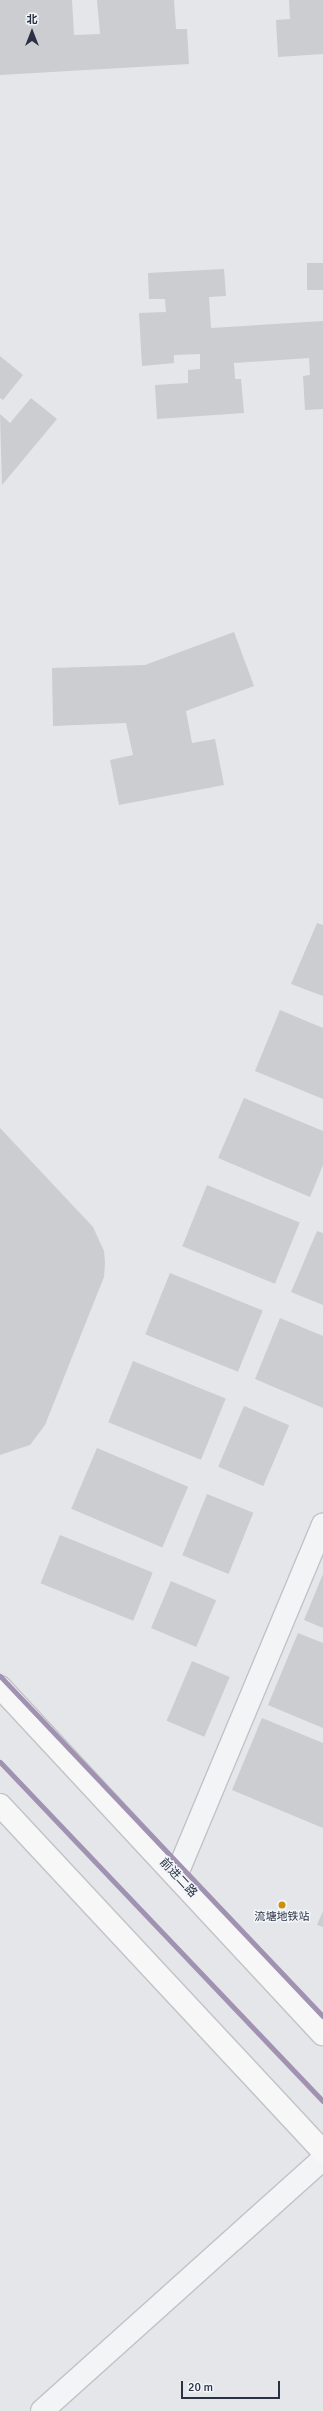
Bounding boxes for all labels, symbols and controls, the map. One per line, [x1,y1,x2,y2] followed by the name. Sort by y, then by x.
[12,12,52,52] north arrow
[27,13,38,26] text: 北
[156,1856,200,1900] street label: 前进二路
[277,1900,287,1910] marker: 流塘地铁站
[255,1910,309,1924] place label: 流塘地铁站
[183,2373,282,2399] scale bar
[188,2380,213,2395] text: 20 m

